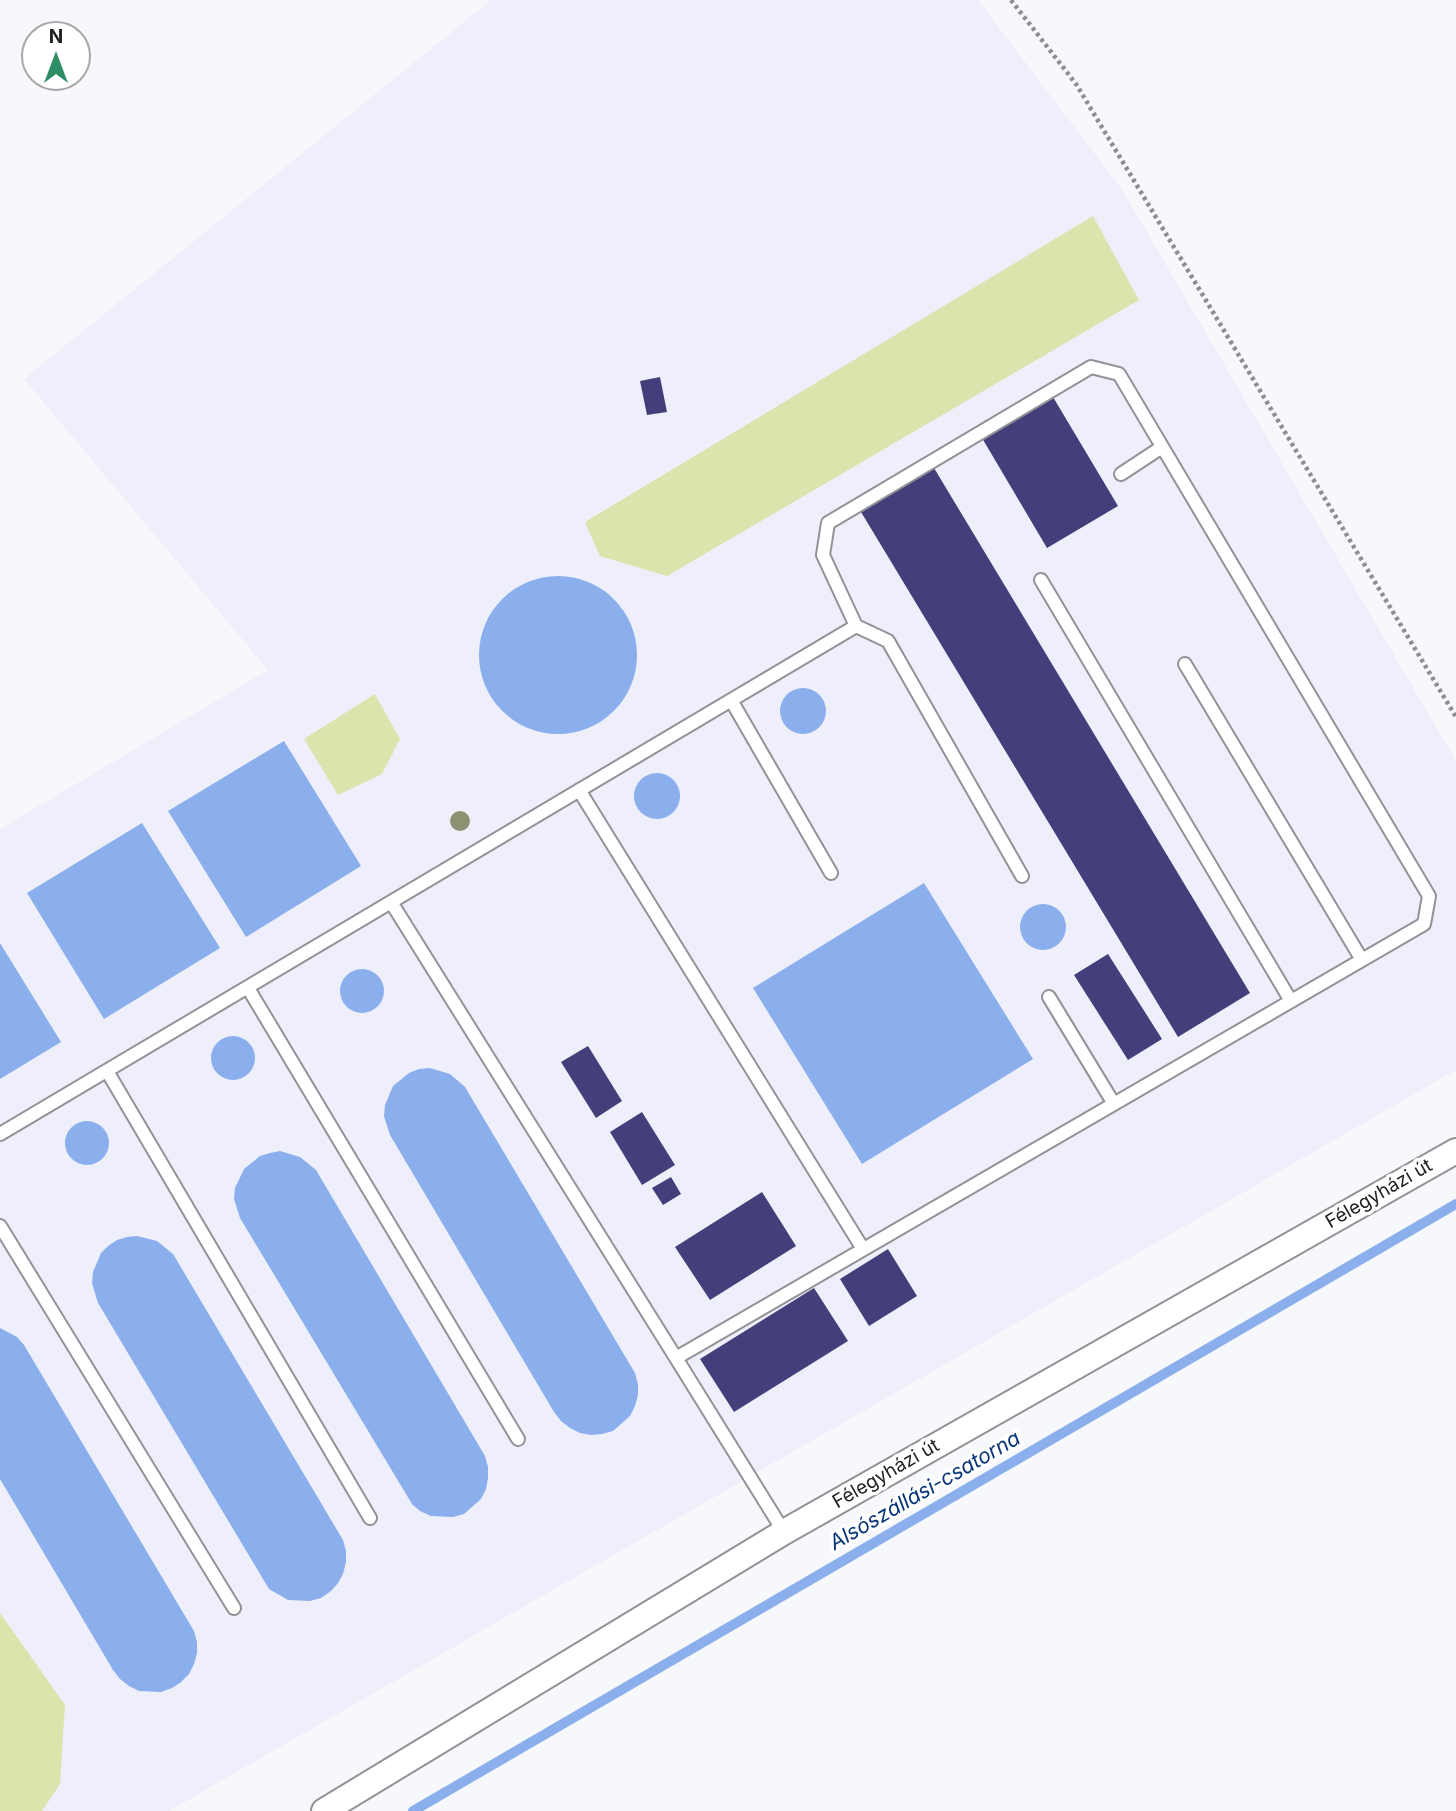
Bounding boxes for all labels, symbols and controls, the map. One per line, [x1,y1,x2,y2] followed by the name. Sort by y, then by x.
[21,21,91,91] north arrow
[49,25,63,48] text: N
[1322,1154,1436,1234] street label: Félegyházi út
[825,1426,1025,1556] water label: Alsószállási-csatorna
[829,1434,943,1514] street label: Félegyházi út

